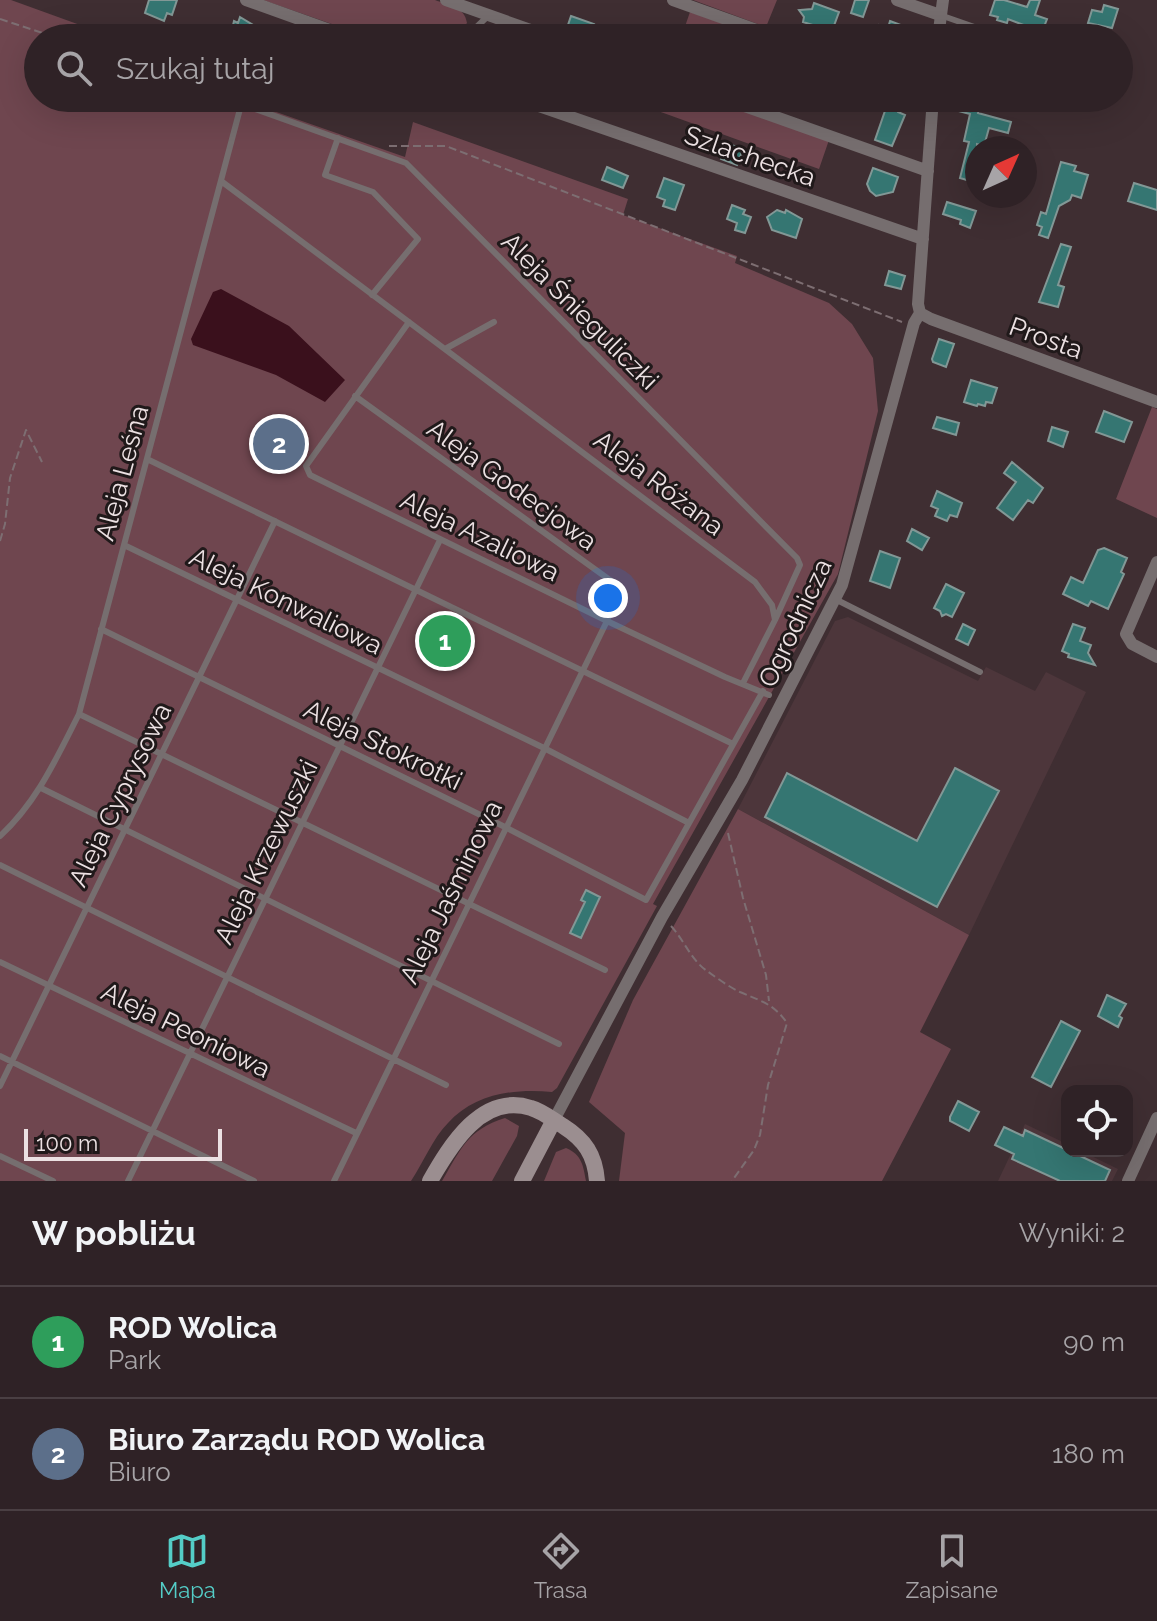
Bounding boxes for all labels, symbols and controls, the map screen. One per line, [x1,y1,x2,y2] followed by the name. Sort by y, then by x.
[24,24,1133,112] search box
[52,46,96,90] icon: search
[116,51,274,86] text: Szukaj tutaj
[680,120,820,192] street label: Szlachecka
[965,136,1037,208] north arrow
[495,226,665,396] street label: Aleja Śnieguliczki
[1005,311,1087,365] street label: Prosta
[90,402,154,544] street label: Aleja Leśna
[421,413,603,557] street label: Aleja Godecjowa
[253,414,305,474] pin: 2
[588,425,730,541] street label: Aleja Różana
[396,485,564,587] street label: Aleja Azaliowa
[185,541,387,661] street label: Aleja Konwaliowa
[752,554,838,692] street label: Ogrodnicza
[588,578,628,618] your location
[419,611,471,671] pin: 1
[299,694,467,796] street label: Aleja Stokrotki
[63,699,177,891] street label: Aleja Cyprysowa
[208,755,324,949] street label: Aleja Krzewuszki
[394,796,508,988] street label: Aleja Jaśminowa
[97,976,275,1084] street label: Aleja Peoniowa
[1061,1085,1133,1157] map controls
[1061,1085,1133,1157] button: locate
[24,1125,222,1161] scale bar
[36,1130,98,1156] text: 100 m
[32,1213,196,1253] text: W pobliżu
[1019,1218,1125,1248] text: Wyniki: 2
[108,1310,277,1345] text: ROD Wolica
[52,1327,64,1357] text: 1
[1063,1327,1125,1357] text: 90 m
[108,1345,161,1375] text: Park
[108,1422,485,1457] text: Biuro Zarządu ROD Wolica
[51,1439,65,1469] text: 2
[1052,1439,1125,1469] text: 180 m
[108,1457,171,1487] text: Biuro
[159,1529,216,1603] tab: Mapa
[534,1529,587,1603] tab: Trasa
[905,1529,998,1603] tab: Zapisane

